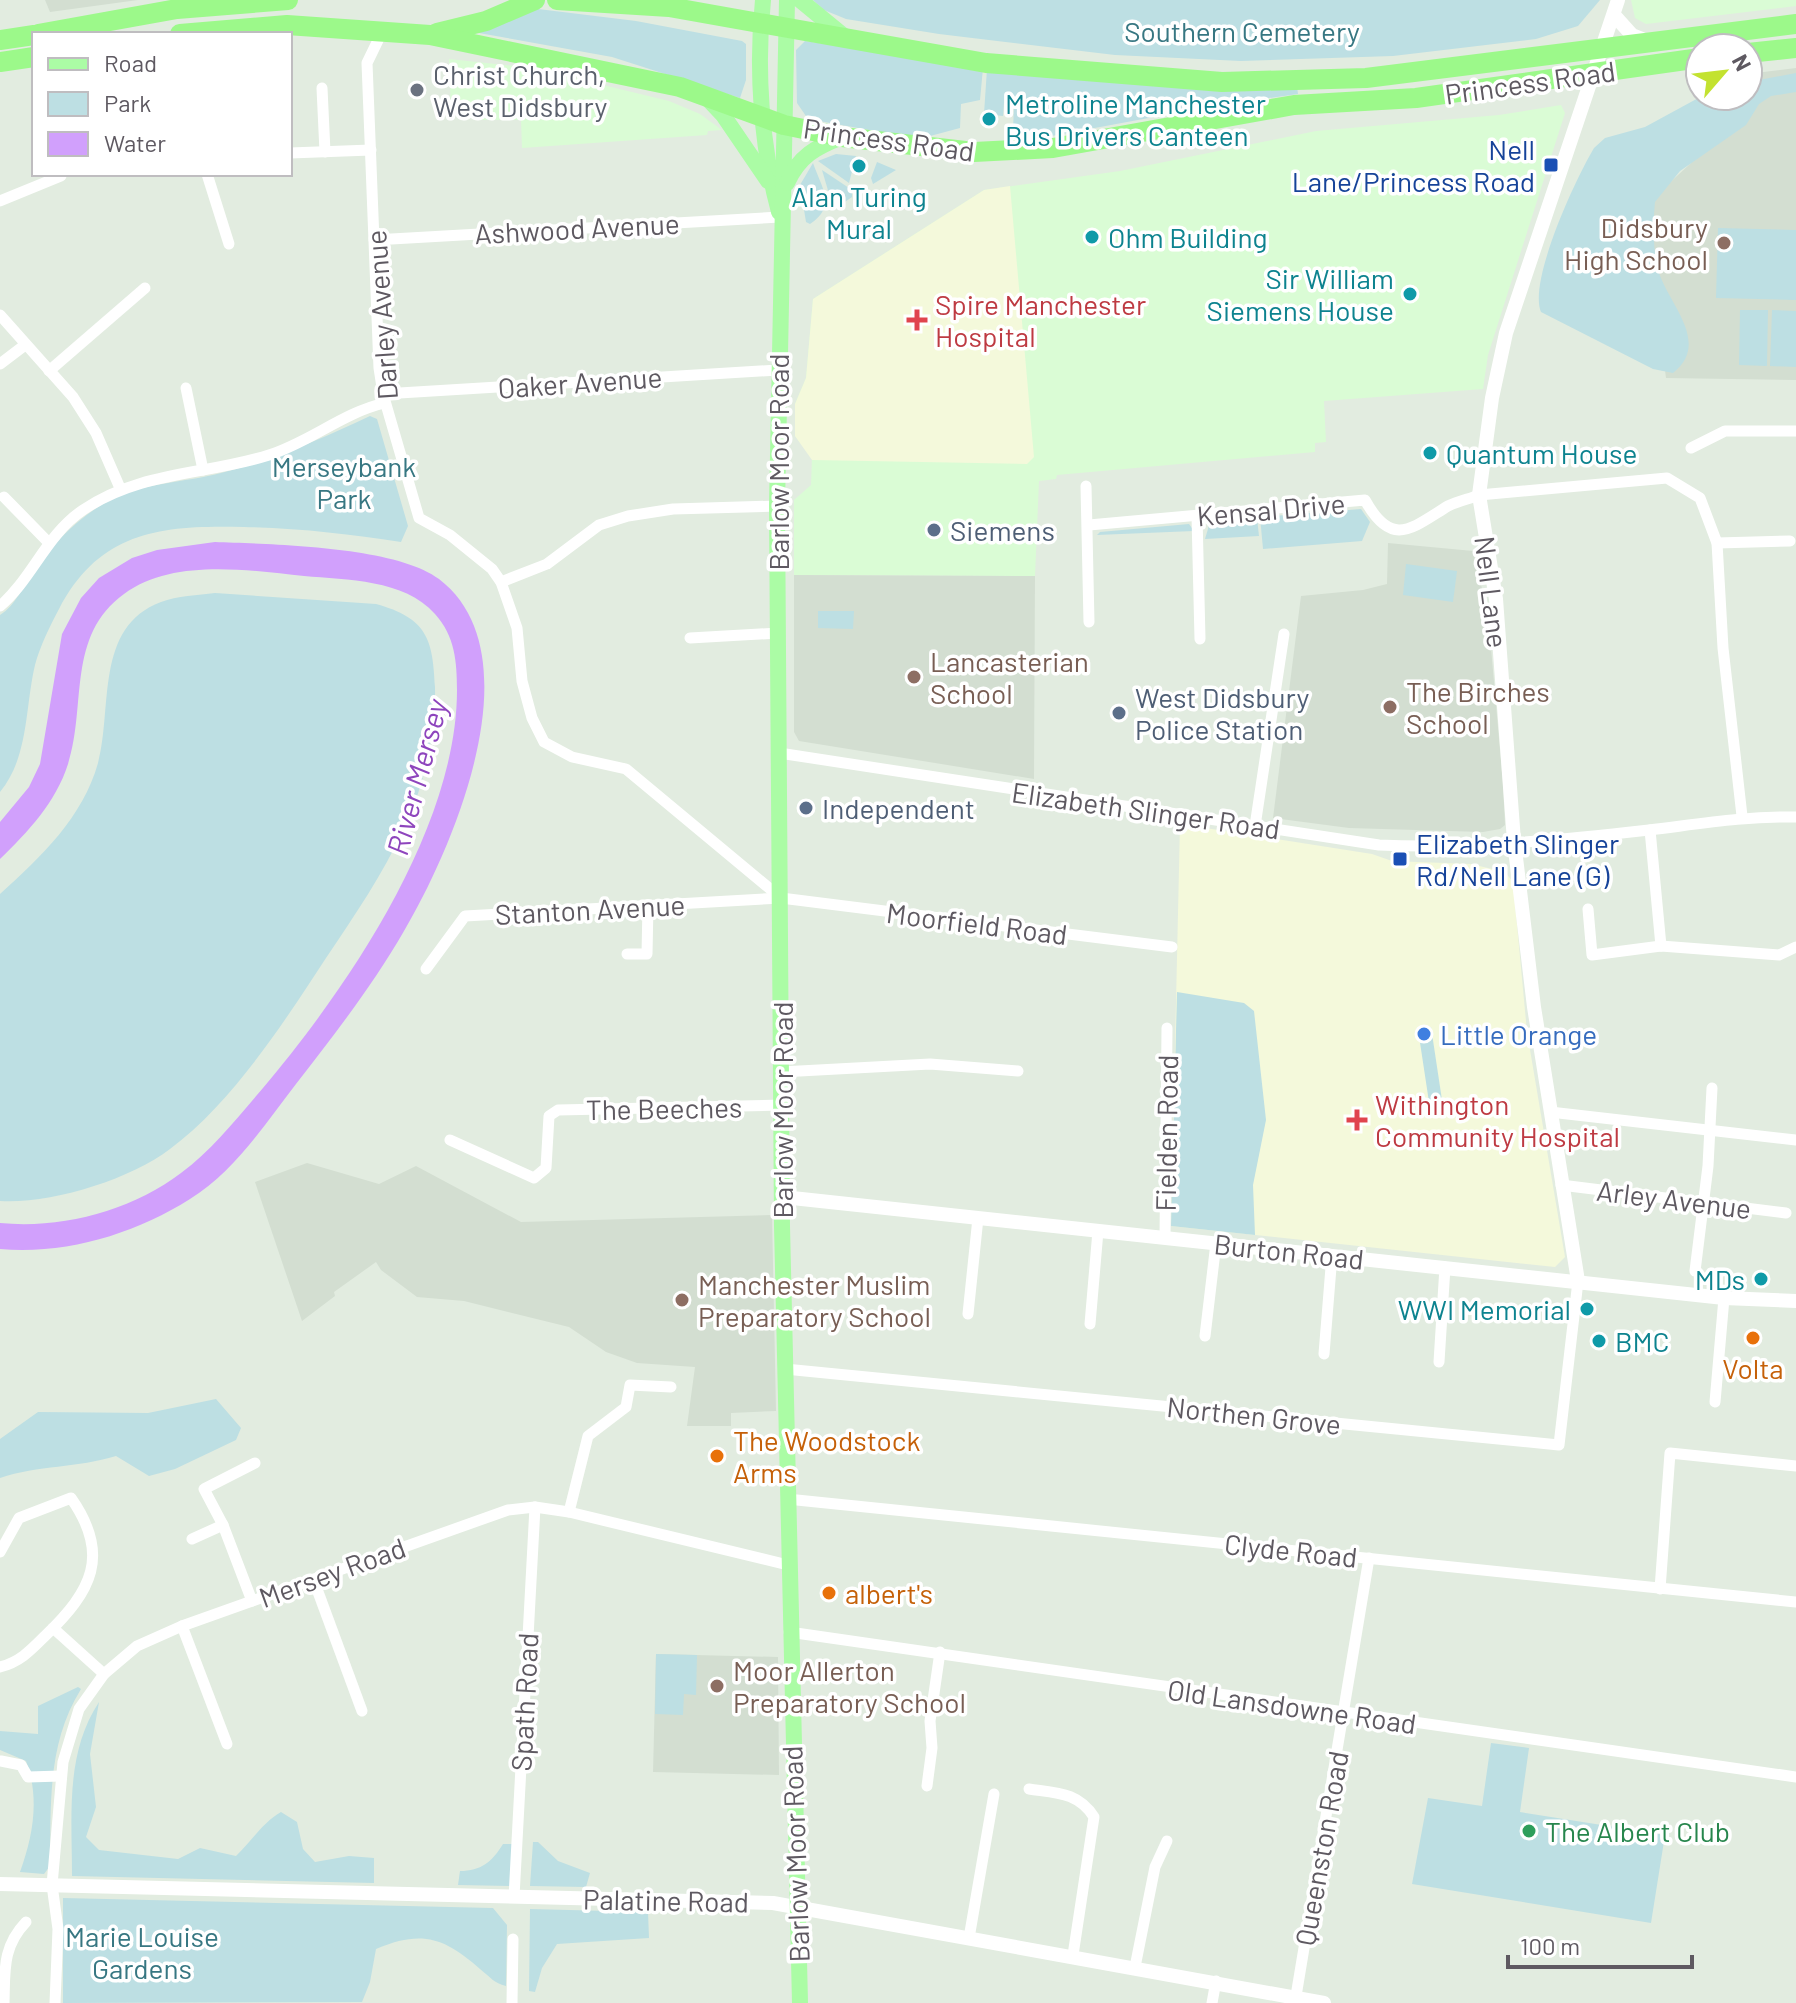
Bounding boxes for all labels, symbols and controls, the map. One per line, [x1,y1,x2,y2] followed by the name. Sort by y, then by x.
[1124,14,1360,48] park label: Southern Cemetery
[32,32,292,176] legend
[1684,32,1764,112] north arrow
[104,48,157,77] text: Road
[1728,50,1757,75] text: N
[1442,53,1618,111] street label: Princess Road
[433,57,608,123] place label: Christ Church, West Didsbury
[408,81,426,99] marker: Christ Church, West Didsbury
[1005,86,1266,152] place label: Metroline Manchester Bus Drivers Canteen
[104,88,151,117] text: Park
[801,110,977,168] street label: Princess Road
[980,110,998,128] marker: Metroline Manchester Bus Drivers Canteen
[104,128,166,157] text: Water
[1292,132,1535,198] place label: Nell Lane/Princess Road
[1542,156,1560,174] marker: Nell Lane/Princess Road
[850,157,868,175] marker: Alan Turing Mural
[791,179,927,245] place label: Alan Turing Mural
[474,206,680,250] street label: Ashwood Avenue
[1564,210,1708,276] place label: Didsbury High School
[1108,220,1268,254] place label: Ohm Building
[1083,228,1101,246] marker: Ohm Building
[358,229,404,401] street label: Darley Avenue
[1715,234,1733,252] marker: Didsbury High School
[1207,261,1394,327] place label: Sir William Siemens House
[1401,285,1419,303] marker: Sir William Siemens House
[935,287,1146,353] place label: Spire Manchester Hospital
[906,309,928,331] marker: Spire Manchester Hospital
[761,353,795,571] street label: Barlow Moor Road
[497,359,663,405] street label: Oaker Avenue
[1446,436,1637,470] place label: Quantum House
[1421,444,1439,462] marker: Quantum House
[272,449,416,515] park label: Merseybank Park
[1195,486,1347,532] street label: Kensal Drive
[950,513,1055,547] place label: Siemens
[925,521,943,539] marker: Siemens
[1468,534,1516,650] street label: Nell Lane
[930,644,1089,710] place label: Lancasterian School
[905,668,923,686] marker: Lancasterian School
[1406,674,1550,740] place label: The Birches School
[1135,680,1310,746] place label: West Didsbury Police Station
[378,694,454,859] water label: River Mersey
[1381,698,1399,716] marker: The Birches School
[1110,704,1128,722] marker: West Didsbury Police Station
[1010,774,1282,846] street label: Elizabeth Slinger Road
[822,791,975,825] place label: Independent
[797,799,815,817] marker: Independent
[1416,826,1619,892] place label: Elizabeth Slinger Rd/Nell Lane (G)
[1391,850,1409,868] marker: Elizabeth Slinger Rd/Nell Lane (G)
[494,887,686,931] street label: Stanton Avenue
[885,895,1069,951] street label: Moorfield Road
[765,1001,799,1219] street label: Barlow Moor Road
[1440,1017,1597,1051] place label: Little Orange
[1415,1025,1433,1043] marker: Little Orange
[1148,1054,1184,1212] street label: Fielden Road
[1375,1087,1620,1153] place label: Withington Community Hospital
[586,1090,742,1126] street label: The Beeches
[1346,1109,1368,1131] marker: Withington Community Hospital
[1595,1173,1753,1225] street label: Arley Avenue
[1212,1226,1366,1276] street label: Burton Road
[1695,1262,1745,1296] place label: MDs
[698,1267,931,1333] place label: Manchester Muslim Preparatory School
[1752,1270,1770,1288] marker: MDs
[673,1291,691,1309] marker: Manchester Muslim Preparatory School
[1398,1292,1571,1326] place label: WWI Memorial
[1578,1300,1596,1318] marker: WWI Memorial
[1615,1324,1670,1358] place label: BMC
[1744,1329,1762,1347] marker: Volta
[1590,1332,1608,1350] marker: BMC
[1722,1351,1784,1385] place label: Volta
[1165,1389,1343,1441] street label: Northen Grove
[733,1423,920,1489] place label: The Woodstock Arms
[708,1447,726,1465] marker: The Woodstock Arms
[1223,1526,1359,1574] street label: Clyde Road
[254,1530,410,1614] street label: Mersey Road
[845,1576,933,1610] place label: albert's
[820,1584,838,1602] marker: albert's
[503,1632,545,1772] street label: Spath Road
[733,1653,966,1719] place label: Moor Allerton Preparatory School
[1165,1672,1419,1740] street label: Old Lansdowne Road
[708,1677,726,1695] marker: Moor Allerton Preparatory School
[774,1745,816,1963] street label: Barlow Moor Road
[1287,1748,1355,1948] street label: Queenston Road
[1545,1814,1730,1848] place label: The Albert Club
[1520,1822,1538,1840] marker: The Albert Club
[583,1882,749,1918] street label: Palatine Road
[65,1919,219,1985] park label: Marie Louise Gardens
[1508,1919,1692,1969] scale bar
[1520,1931,1580,1960] text: 100 m

